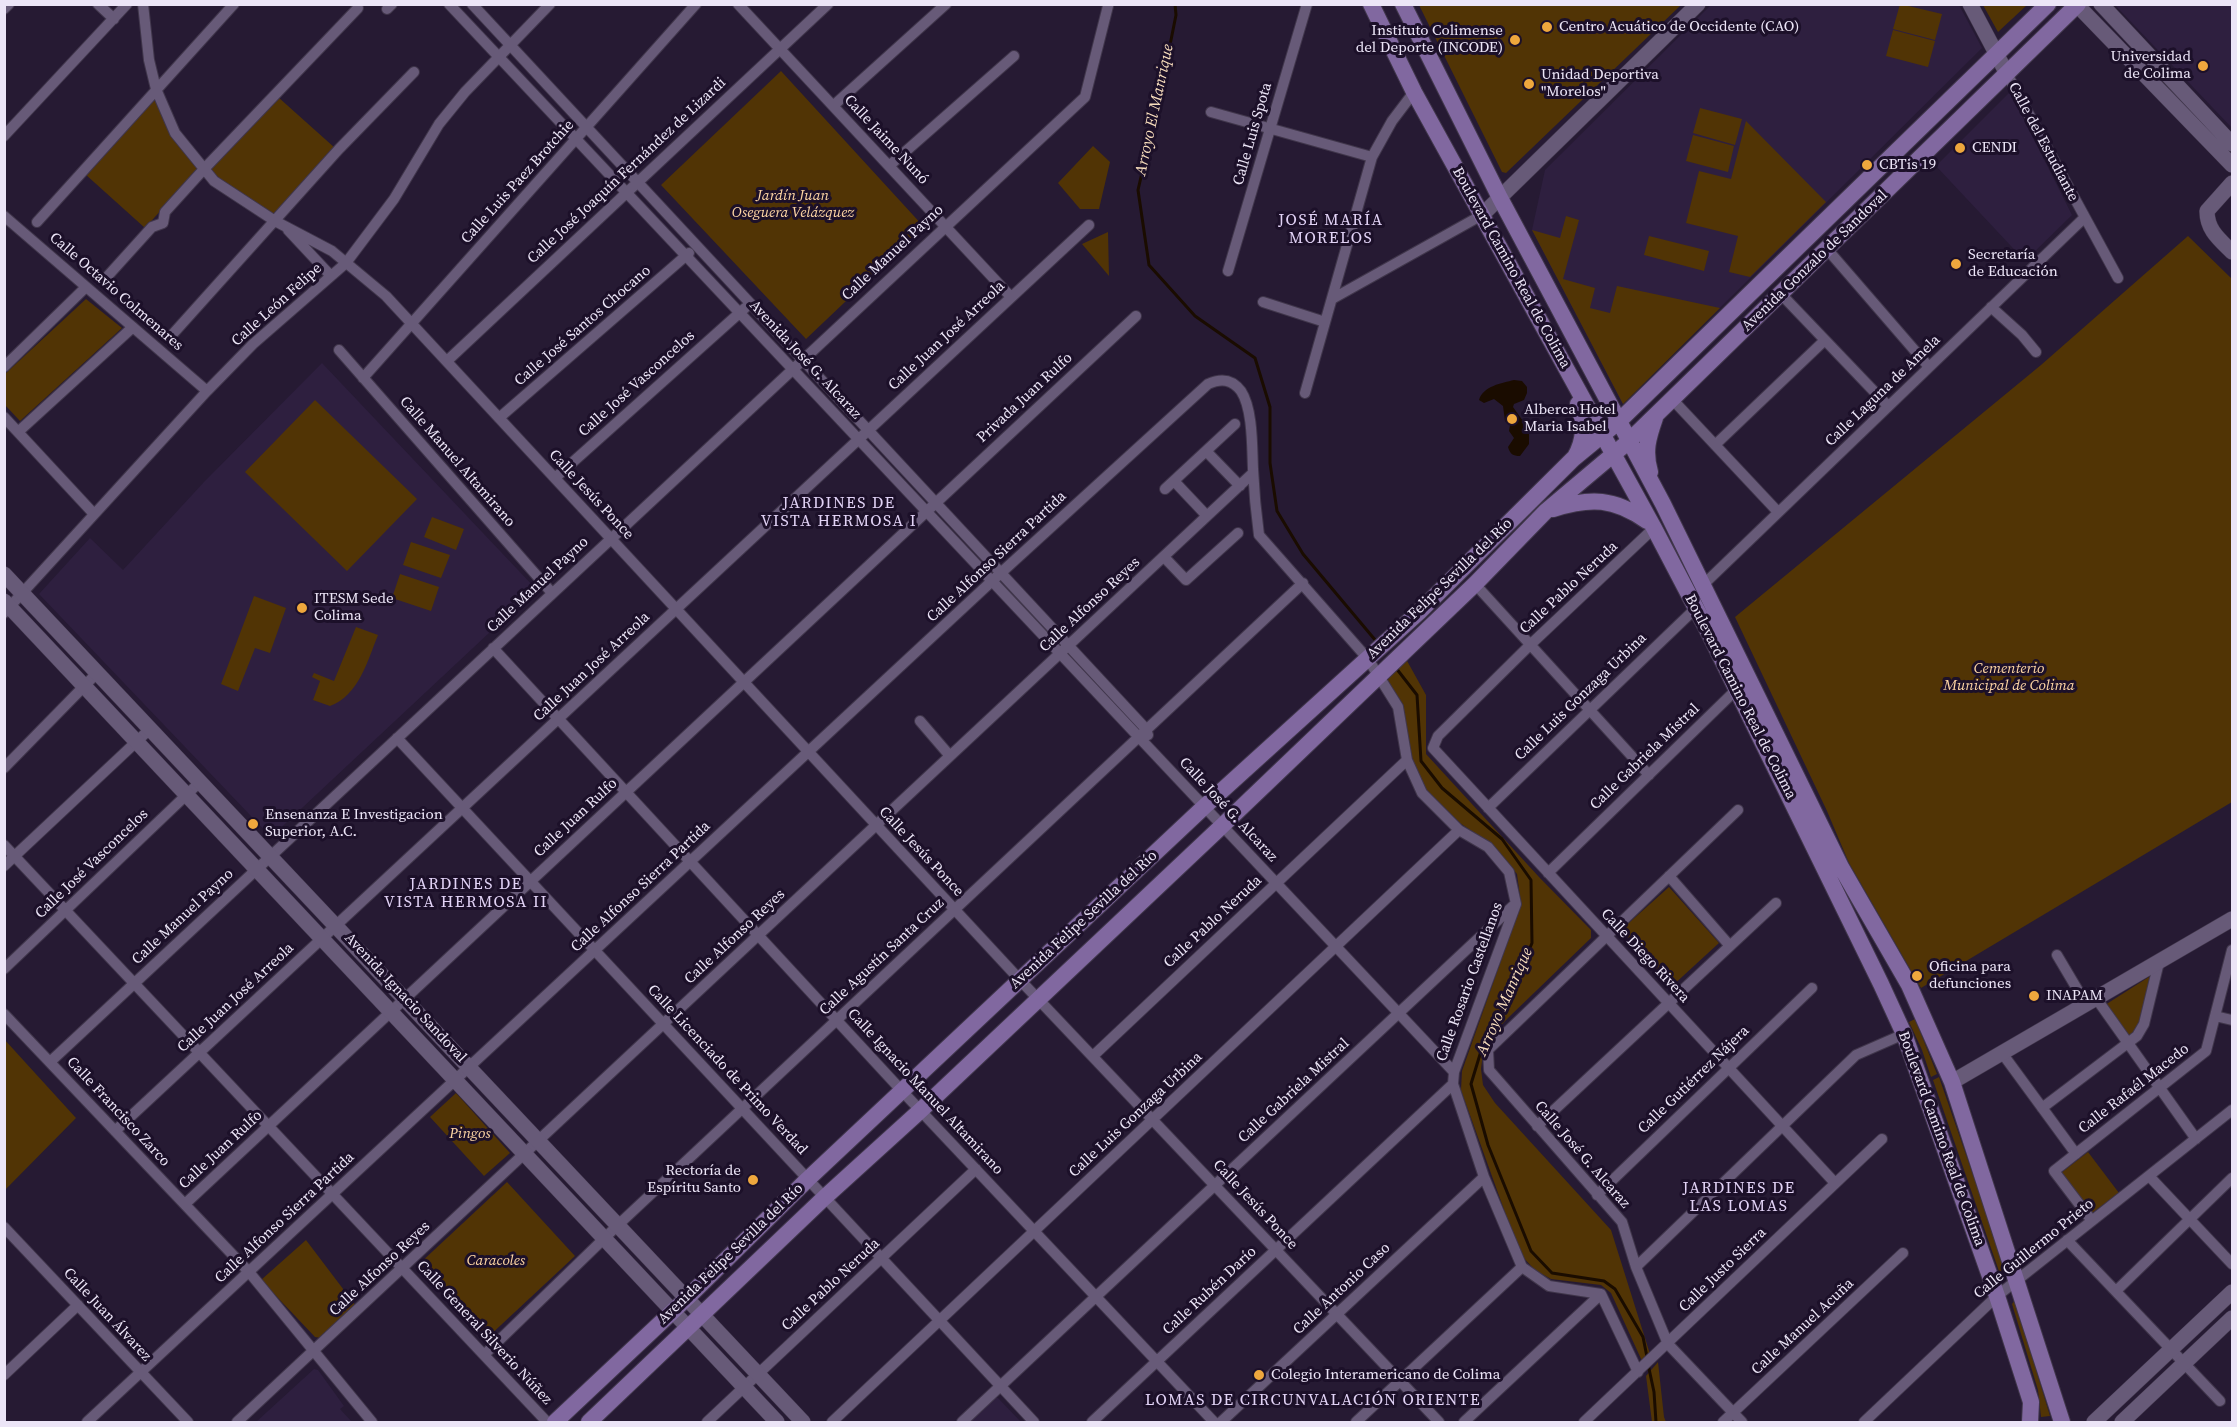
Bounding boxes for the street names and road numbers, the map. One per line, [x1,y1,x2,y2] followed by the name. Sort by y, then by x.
[524,74,730,268] street label: Calle José Joaquín Fernández de Lizardi
[2004,79,2082,205] street label: Calle del Estudiante
[1230,81,1276,187] street label: Calle Luis Spota
[840,91,932,189] street label: Calle Jaime Nunó
[458,116,578,248] street label: Calle Luis Paez Brotchie
[1448,164,1574,372] street label: Boulevard Camino Real de Colima
[1738,187,1892,335] street label: Avenida Gonzalo de Sandoval
[838,201,948,305] street label: Calle Manuel Payno
[45,229,187,355] street label: Calle Octavio Colmenares
[228,260,326,350] street label: Calle León Felipe
[511,262,655,390] street label: Calle José Santos Chocano
[885,277,1009,395] street label: Calle Juan José Arreola
[745,297,865,423] street label: Avenida José G. Alcaraz
[575,327,699,441] street label: Calle José Vasconcelos
[1822,331,1944,451] street label: Calle Laguna de Amela
[974,349,1076,447] street label: Privada Juan Rulfo
[395,393,519,531] street label: Calle Manuel Altamirano
[545,446,637,544] street label: Calle Jesús Ponce
[924,488,1070,626] street label: Calle Alfonso Sierra Partida
[1364,515,1516,663] street label: Avenida Felipe Sevilla del Río
[483,533,593,637] street label: Calle Manuel Payno
[1516,538,1622,638] street label: Calle Pablo Neruda
[1036,554,1144,656] street label: Calle Alfonso Reyes
[1680,592,1800,802] street label: Boulevard Camino Real de Colima
[530,608,654,726] street label: Calle Juan José Arreola
[1511,629,1651,765] street label: Calle Luis Gonzaga Urbina
[1587,700,1703,814] street label: Calle Gabriela Mistral
[1175,754,1281,866] street label: Calle José G. Alcaraz
[531,775,621,861] street label: Calle Juan Rulfo
[875,803,967,901] street label: Calle Jesús Ponce
[32,805,152,923] street label: Calle José Vasconcelos
[568,818,714,956] street label: Calle Alfonso Sierra Partida
[1007,847,1161,993] street label: Avenida Felipe Sevilla del Río
[128,865,238,969] street label: Calle Manuel Payno
[1160,872,1266,972] street label: Calle Pablo Neruda
[681,886,789,988] street label: Calle Alfonso Reyes
[816,895,948,1019] street label: Calle Agustín Santa Cruz
[1433,900,1507,1064] street label: Calle Rosario Castellanos
[1597,905,1693,1007] street label: Calle Diego Rivera
[340,929,470,1067] street label: Avenida Ignacio Sandoval
[174,939,298,1057] street label: Calle Juan José Arreola
[643,981,811,1159] street label: Calle Licenciado de Primo Verdad
[843,1005,1007,1179] street label: Calle Ignacio Manuel Altamirano
[1635,1022,1753,1138] street label: Calle Gutiérrez Nájera
[1894,1029,1988,1249] street label: Boulevard Camino Real de Colima
[1235,1035,1353,1147] street label: Calle Gabriela Mistral
[2075,1040,2193,1138] street label: Calle Rafaél Macedo
[1066,1048,1206,1182] street label: Calle Luis Gonzaga Urbina
[63,1053,173,1171] street label: Calle Francisco Zarco
[1530,1098,1634,1212] street label: Calle José G. Alcaraz
[176,1107,266,1193] street label: Calle Juan Rulfo
[212,1149,358,1287] street label: Calle Alfonso Sierra Partida
[1209,1156,1301,1254] street label: Calle Jesús Ponce
[655,1180,807,1328] street label: Avenida Felipe Sevilla del Río
[1970,1195,2098,1303] street label: Calle Guillermo Prieto
[326,1218,434,1320] street label: Calle Alfonso Reyes
[1676,1224,1770,1316] street label: Calle Justo Sierra
[778,1235,884,1335] street label: Calle Pablo Neruda
[1290,1239,1394,1339] street label: Calle Antonio Caso
[1159,1243,1261,1339] street label: Calle Rubén Darío
[412,1257,556,1409] street label: Calle General Silverio Núñez
[59,1265,155,1365] street label: Calle Juan Álvarez
[1748,1275,1858,1379] street label: Calle Manuel Acuña

